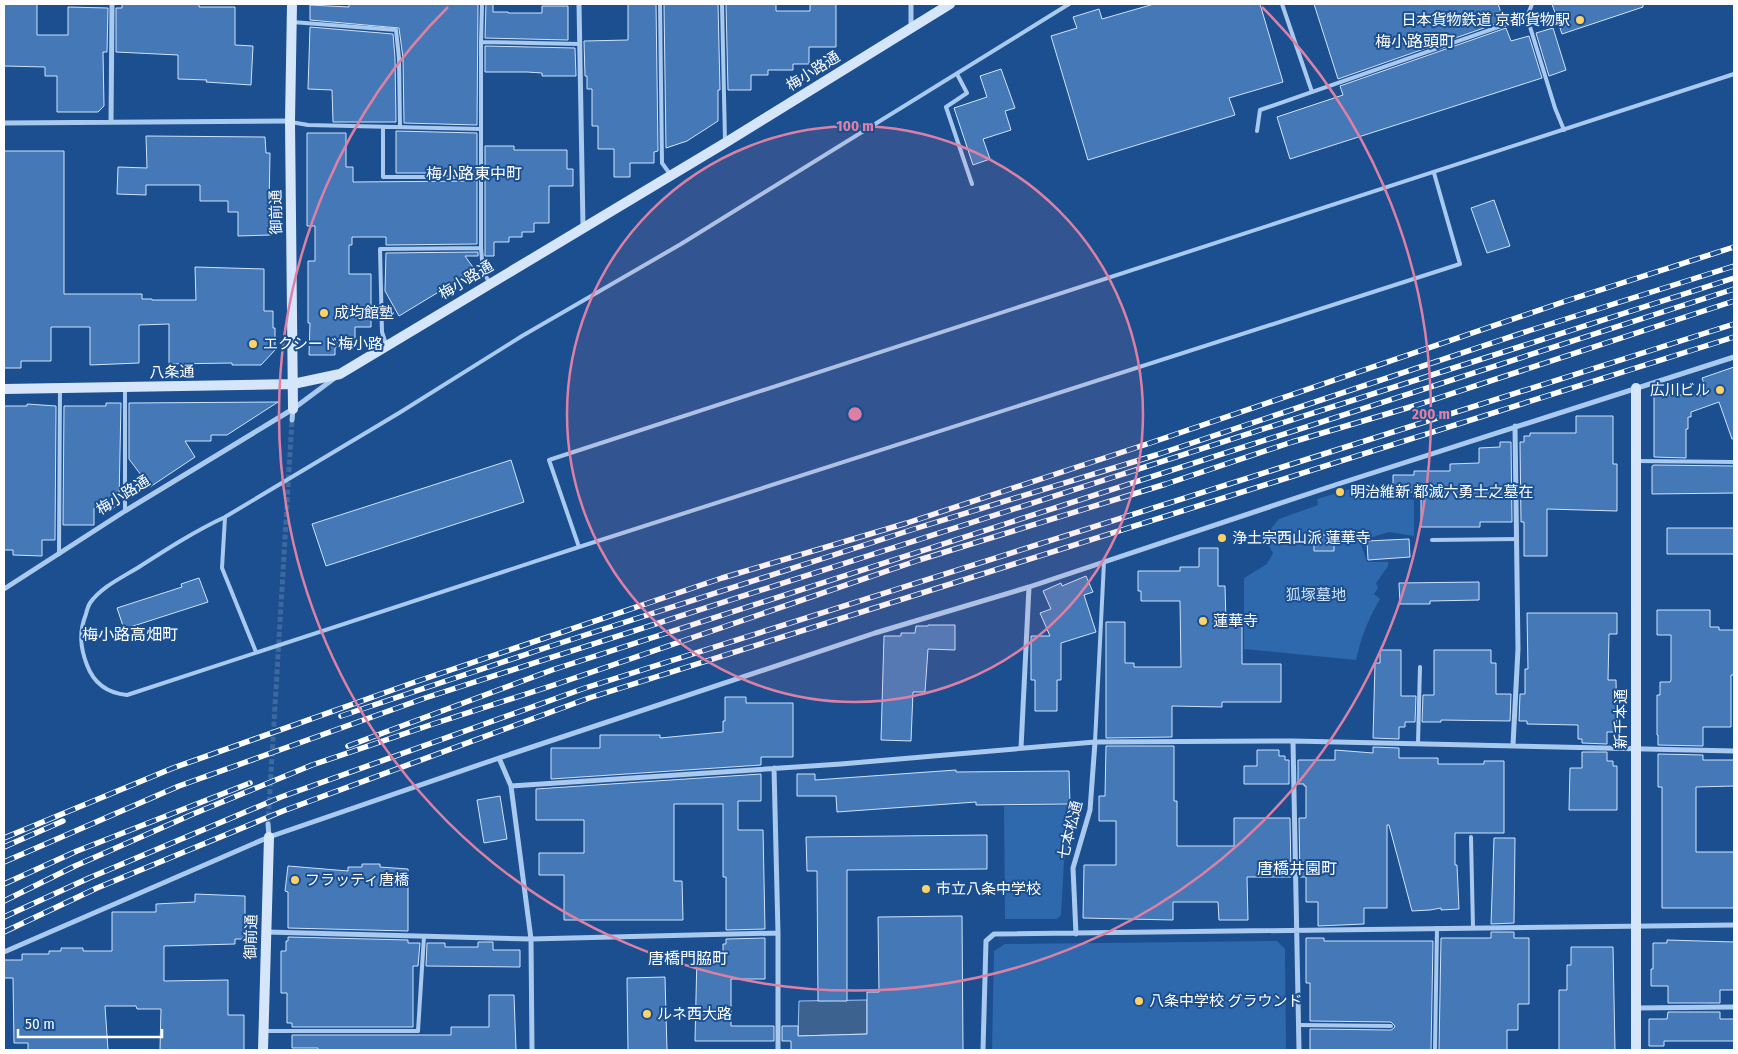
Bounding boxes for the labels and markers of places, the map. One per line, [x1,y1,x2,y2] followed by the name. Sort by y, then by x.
[1401,11,1570,29] place label: 日本貨物鉄道 京都貨物駅
[1574,14,1586,26] marker: 日本貨物鉄道 京都貨物駅
[334,304,394,322] place label: 成均館塾
[318,307,330,319] marker: 成均館塾
[263,335,383,353] place label: エクシード梅小路
[247,338,259,350] marker: エクシード梅小路
[1650,381,1710,399] place label: 広川ビル
[1714,384,1726,396] marker: 広川ビル
[846,405,864,423] centre of rings
[1350,483,1534,501] place label: 明治維新 都滅六勇士之墓在
[1334,486,1346,498] marker: 明治維新 都滅六勇士之墓在
[1232,529,1371,547] place label: 浄土宗西山派 蓮華寺
[1216,532,1228,544] marker: 浄土宗西山派 蓮華寺
[1213,612,1258,630] place label: 蓮華寺
[1197,615,1209,627] marker: 蓮華寺
[305,871,409,889] place label: フラッティ唐橋
[289,874,301,886] marker: フラッティ唐橋
[936,880,1041,898] place label: 市立八条中学校
[920,883,932,895] marker: 市立八条中学校
[1149,992,1303,1010] place label: 八条中学校 グラウンド
[1133,995,1145,1007] marker: 八条中学校 グラウンド
[657,1005,732,1023] place label: ルネ西大路
[641,1008,653,1020] marker: ルネ西大路

